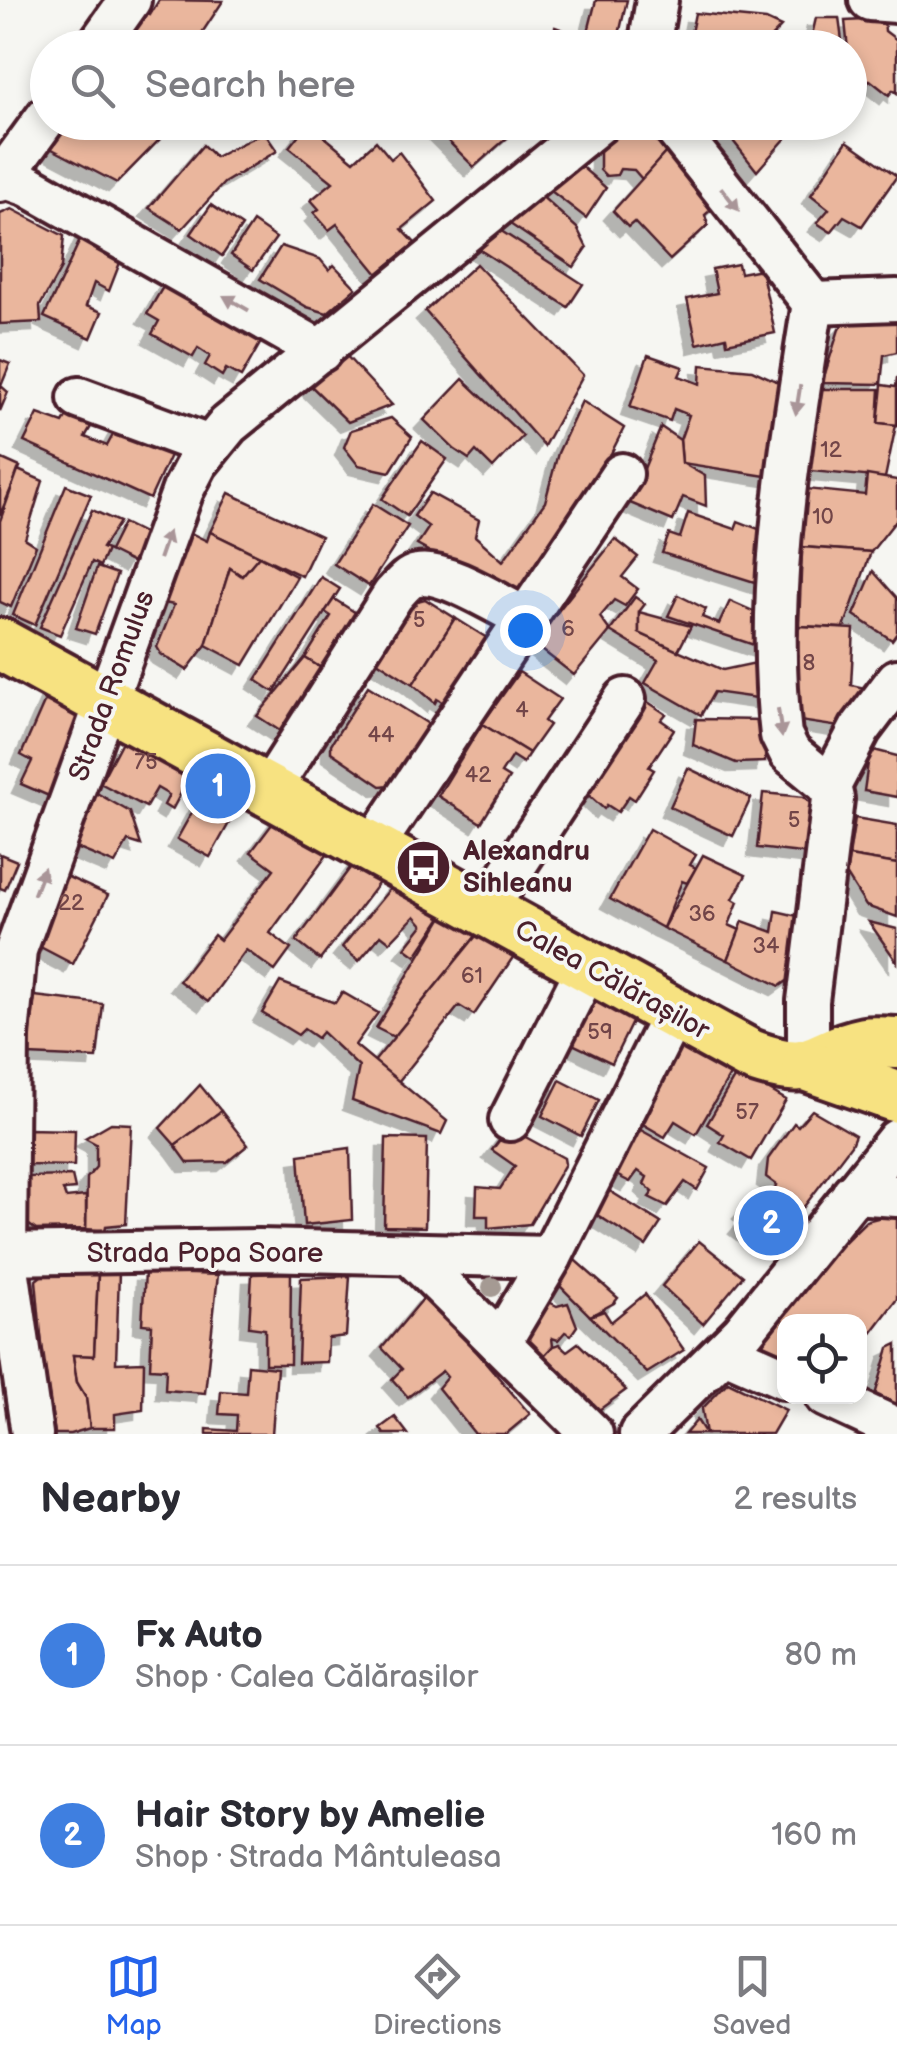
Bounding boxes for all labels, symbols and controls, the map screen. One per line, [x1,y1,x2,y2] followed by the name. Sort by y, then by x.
[30,30,867,140] search box
[65,58,120,113] icon: search
[145,63,356,108] text: Search here
[719,186,740,212] one-way arrow
[222,295,251,312] one-way arrow
[789,384,805,416] one-way arrow
[820,437,842,464] house number: 12
[812,504,834,531] house number: 10
[157,530,172,560] one-way arrow
[62,586,162,786] street label: Strada Romulus
[500,605,551,656] your location
[413,607,425,634] house number: 5
[561,616,575,643] house number: 6
[803,650,815,677] house number: 8
[515,697,529,724] house number: 4
[772,708,788,739] one-way arrow
[368,722,395,749] house number: 44
[186,748,250,824] pin: 1
[134,749,158,776] house number: 75
[465,762,491,789] house number: 42
[788,807,800,834] house number: 5
[462,835,590,900] place label: Alexandru Sihleanu
[394,837,454,897] bus stop icon: Alexandru Sihleanu
[32,865,47,895] one-way arrow
[58,890,84,917] house number: 22
[689,901,715,928] house number: 36
[509,913,716,1048] street label: Calea Călărașilor
[753,933,780,960] house number: 34
[461,963,483,990] house number: 61
[587,1019,613,1046] house number: 59
[735,1099,759,1126] house number: 57
[738,1186,804,1260] pin: 2
[87,1237,323,1270] street label: Strada Popa Soare
[777,1314,867,1404] map controls
[777,1314,867,1404] button: locate
[40,1474,180,1525] text: Nearby
[733,1480,857,1519] text: 2 results
[135,1613,263,1658] text: Fx Auto
[66,1636,79,1675] text: 1
[784,1636,857,1675] text: 80 m
[135,1658,478,1697] text: Shop · Calea Călărașilor
[135,1793,485,1838] text: Hair Story by Amelie
[63,1816,82,1855] text: 2
[771,1816,857,1855] text: 160 m
[135,1838,502,1877] text: Shop · Strada Mântuleasa
[106,1949,162,2042] tab: Map
[373,1949,502,2042] tab: Directions
[713,1949,791,2042] tab: Saved

